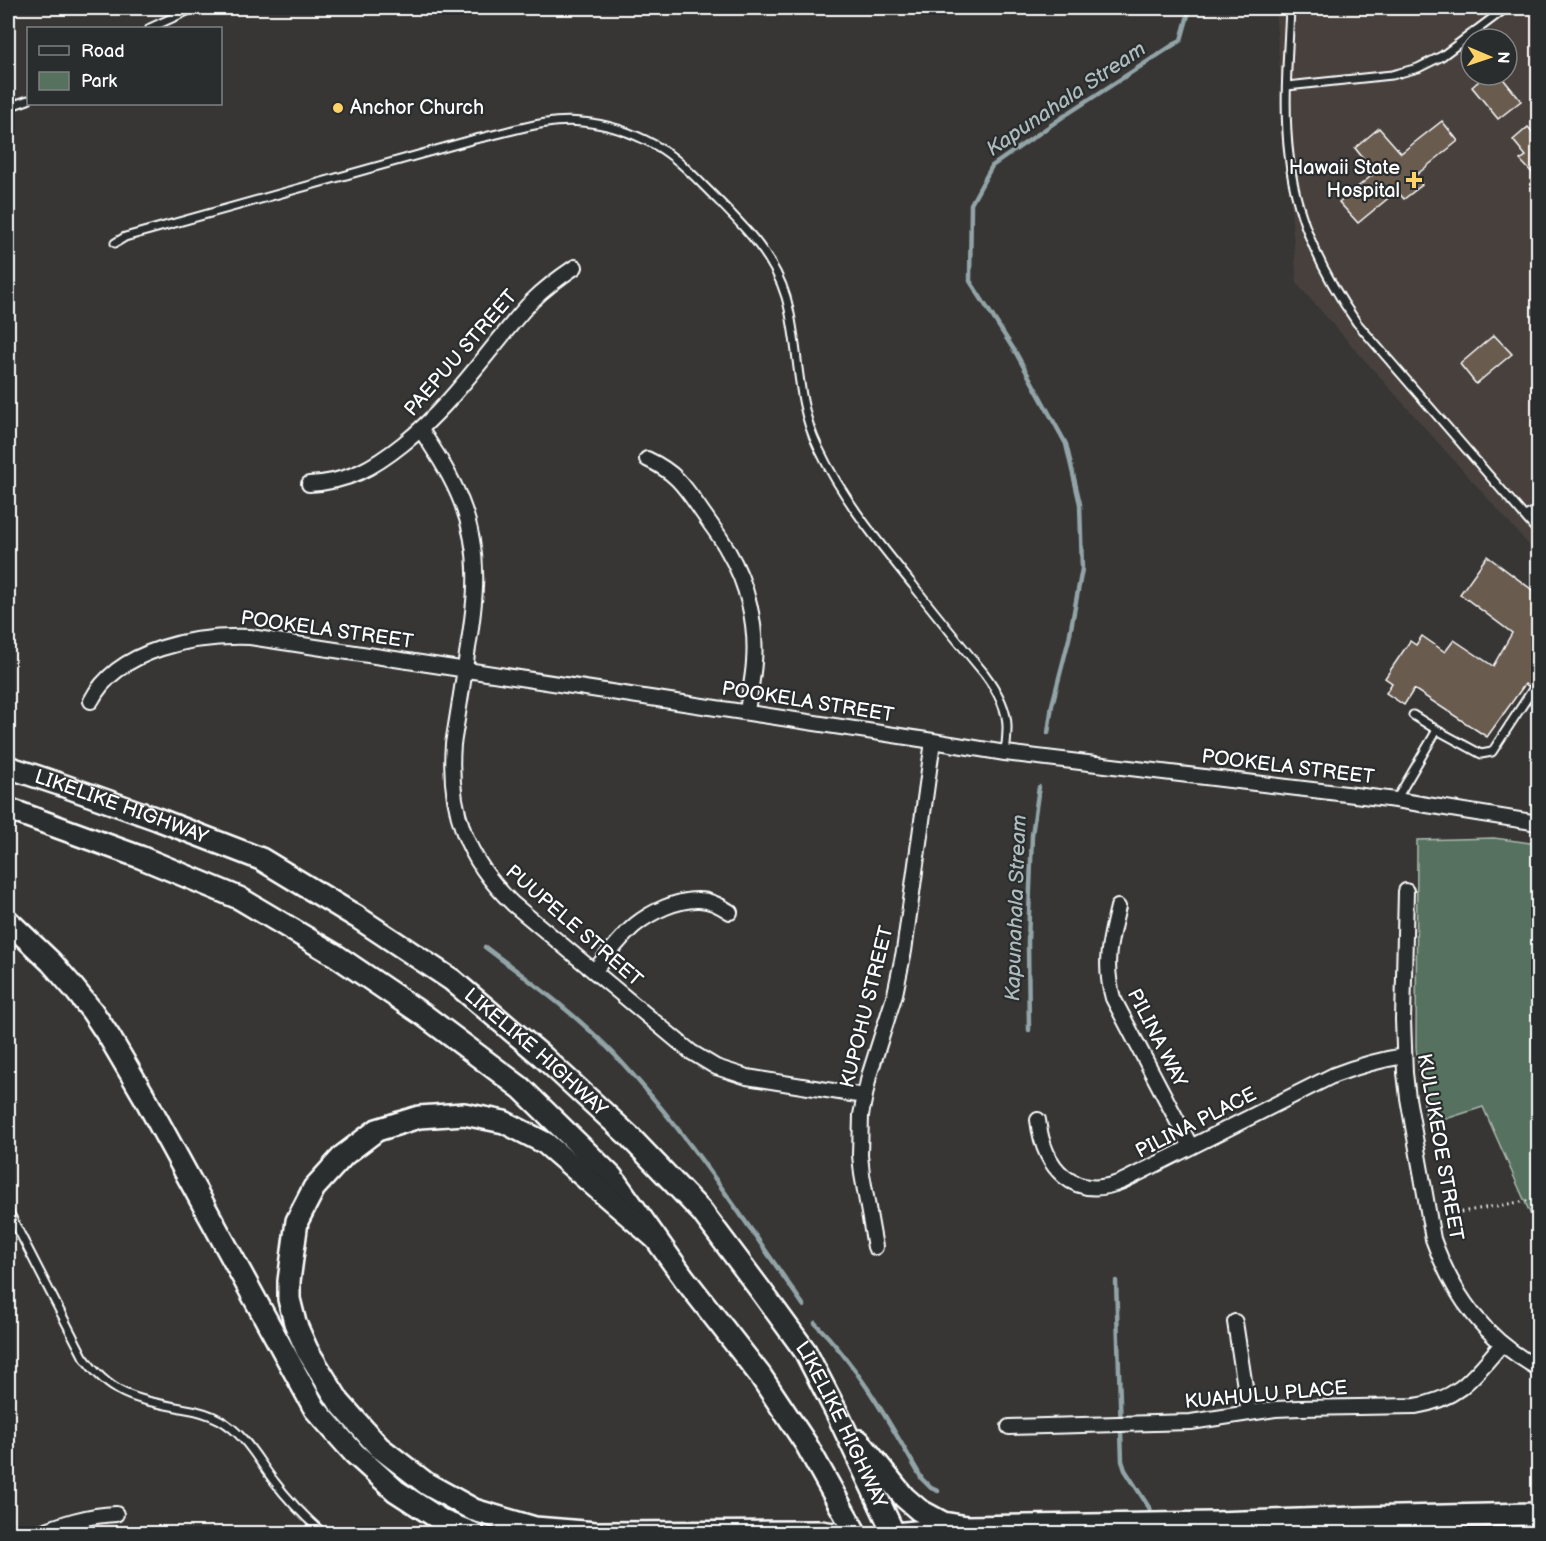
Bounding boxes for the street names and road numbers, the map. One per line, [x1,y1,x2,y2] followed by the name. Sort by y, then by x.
[399,285,523,421] street label: PAEPUU STREET
[239,606,415,654] street label: POOKELA STREET
[720,677,896,727] street label: POOKELA STREET
[1200,744,1376,790] street label: POOKELA STREET
[32,765,211,849] street label: LIKELIKE HIGHWAY
[501,860,647,992] street label: PUUPELE STREET
[835,924,899,1090] street label: KUPOHU STREET
[459,983,612,1122] street label: LIKELIKE HIGHWAY
[1122,985,1192,1091] street label: PILINA WAY
[1412,1052,1468,1242] street label: KULUKEOE STREET
[1132,1082,1260,1164] street label: PILINA PLACE
[790,1337,892,1512] street label: LIKELIKE HIGHWAY
[1184,1376,1348,1414] street label: KUAHULU PLACE

